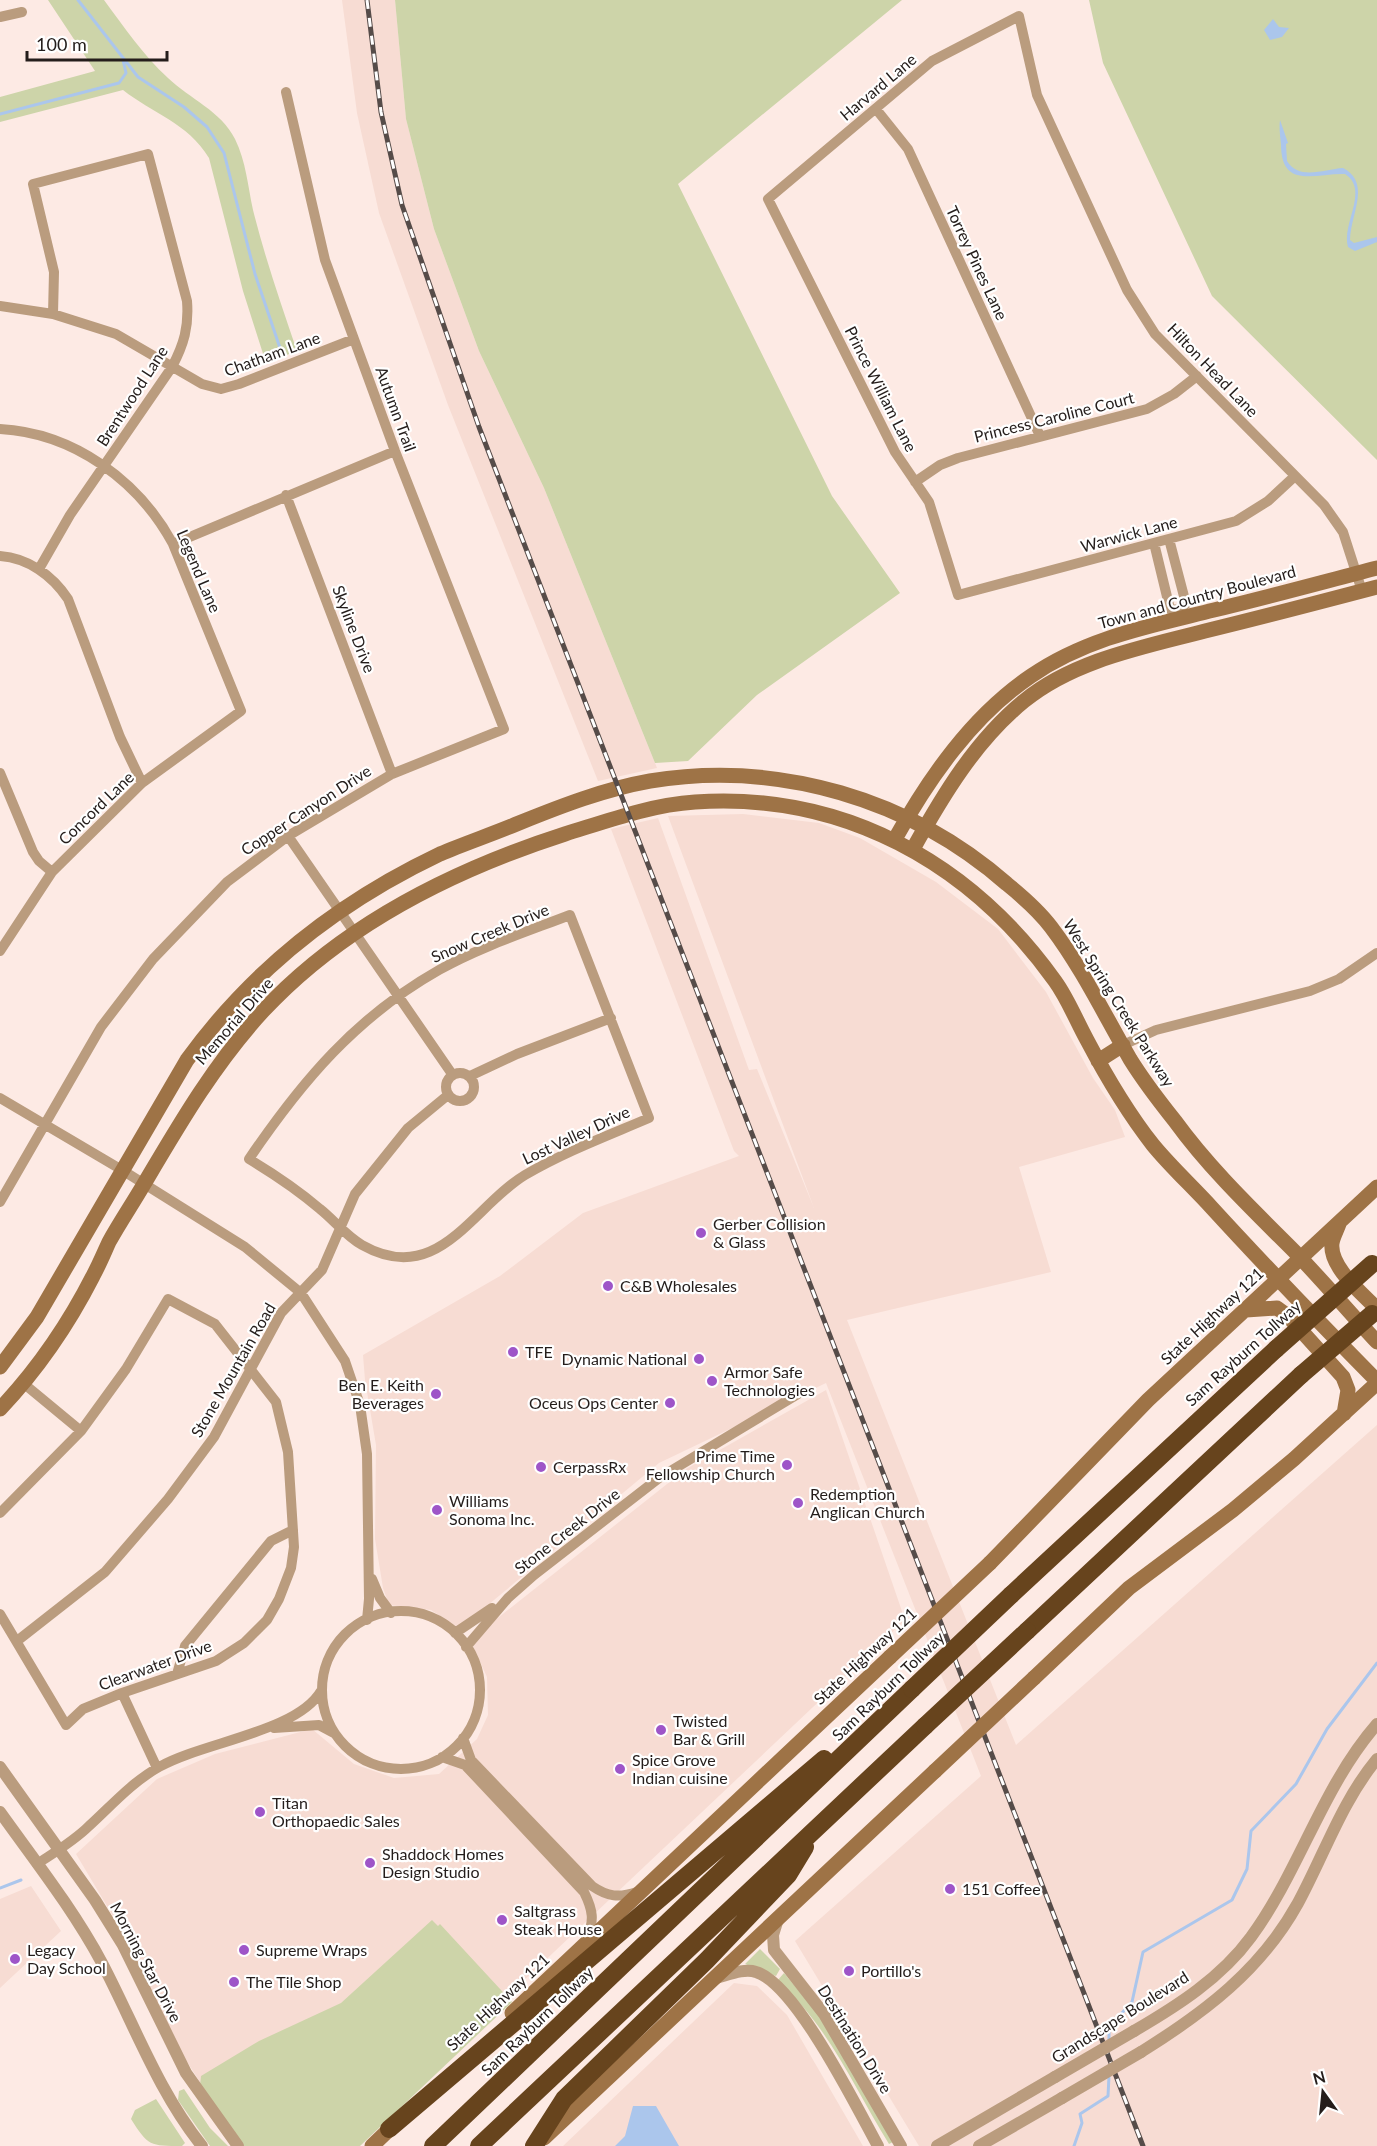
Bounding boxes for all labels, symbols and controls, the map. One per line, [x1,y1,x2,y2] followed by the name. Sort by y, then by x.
[27,24,166,62] scale bar
[36,33,87,55] text: 100 m
[836,49,920,124] street label: Harvard Lane
[943,203,1012,323] street label: Torrey Pines Lane
[1164,319,1263,420] street label: Hilton Head Lane
[842,323,921,455] street label: Prince William Lane
[221,327,322,380] street label: Chatham Lane
[92,342,171,449] street label: Brentwood Lane
[372,364,421,454] street label: Autumn Trail
[972,387,1136,446] street label: Princess Caroline Court
[1078,511,1179,556] street label: Warwick Lane
[173,526,225,615] street label: Legend Lane
[1096,561,1298,632] street label: Town and Country Boulevard
[329,582,380,675] street label: Skyline Drive
[237,760,374,859] street label: Copper Canyon Drive
[54,767,137,848] street label: Concord Lane
[428,899,552,966] street label: Snow Creek Drive
[1060,915,1179,1091] street label: West Spring Creek Parkway
[191,973,277,1068] street label: Memorial Drive
[519,1101,633,1168] street label: Lost Valley Drive
[713,1214,826,1251] place label: Gerber Collision & Glass
[694,1226,708,1240] marker: Gerber Collision & Glass
[1156,1263,1267,1368] street label: State Highway 121
[620,1276,737,1295] place label: C&B Wholesales
[601,1279,615,1293] marker: C&B Wholesales
[1181,1295,1305,1409] street label: Sam Rayburn Tollway
[186,1299,279,1440] street label: Stone Mountain Road
[525,1342,553,1361] place label: TFE
[506,1345,520,1359] marker: TFE
[562,1349,687,1368] place label: Dynamic National
[692,1352,706,1366] marker: Dynamic National
[724,1362,815,1399] place label: Armor Safe Technologies
[705,1374,719,1388] marker: Armor Safe Technologies
[338,1375,424,1412] place label: Ben E. Keith Beverages
[429,1387,443,1401] marker: Ben E. Keith Beverages
[529,1393,658,1412] place label: Oceus Ops Center
[663,1396,677,1410] marker: Oceus Ops Center
[646,1446,775,1483] place label: Prime Time Fellowship Church
[553,1457,626,1476] place label: CerpassRx
[780,1458,794,1472] marker: Prime Time Fellowship Church
[534,1460,548,1474] marker: CerpassRx
[510,1484,623,1577] street label: Stone Creek Drive
[810,1484,925,1521] place label: Redemption Anglican Church
[449,1491,535,1528] place label: Williams Sonoma Inc.
[791,1496,805,1510] marker: Redemption Anglican Church
[430,1503,444,1517] marker: Williams Sonoma Inc.
[809,1603,920,1708] street label: State Highway 121
[828,1627,948,1744] street label: Sam Rayburn Tollway
[96,1635,214,1694] street label: Clearwater Drive
[673,1711,745,1748] place label: Twisted Bar & Grill
[654,1723,668,1737] marker: Twisted Bar & Grill
[632,1750,728,1787] place label: Spice Grove Indian cuisine
[613,1762,627,1776] marker: Spice Grove Indian cuisine
[272,1793,400,1830] place label: Titan Orthopaedic Sales
[253,1805,267,1819] marker: Titan Orthopaedic Sales
[382,1844,504,1881] place label: Shaddock Homes Design Studio
[363,1856,377,1870] marker: Shaddock Homes Design Studio
[962,1879,1041,1898] place label: 151 Coffee
[943,1882,957,1896] marker: 151 Coffee
[107,1898,186,2025] street label: Morning Star Drive
[514,1901,602,1938] place label: Saltgrass Steak House
[495,1913,509,1927] marker: Saltgrass Steak House
[27,1940,106,1977] place label: Legacy Day School
[256,1940,367,1959] place label: Supreme Wraps
[237,1943,251,1957] marker: Supreme Wraps
[442,1949,553,2054] street label: State Highway 121
[8,1952,22,1966] marker: Legacy Day School
[861,1961,921,1980] place label: Portillo's
[477,1962,597,2079] street label: Sam Rayburn Tollway
[842,1964,856,1978] marker: Portillo's
[1048,1967,1192,2066] street label: Grandscape Boulevard
[246,1972,341,1991] place label: The Tile Shop
[227,1975,241,1989] marker: The Tile Shop
[814,1981,896,2096] street label: Destination Drive
[1293,2062,1353,2122] north arrow
[1311,2066,1327,2088] text: N

